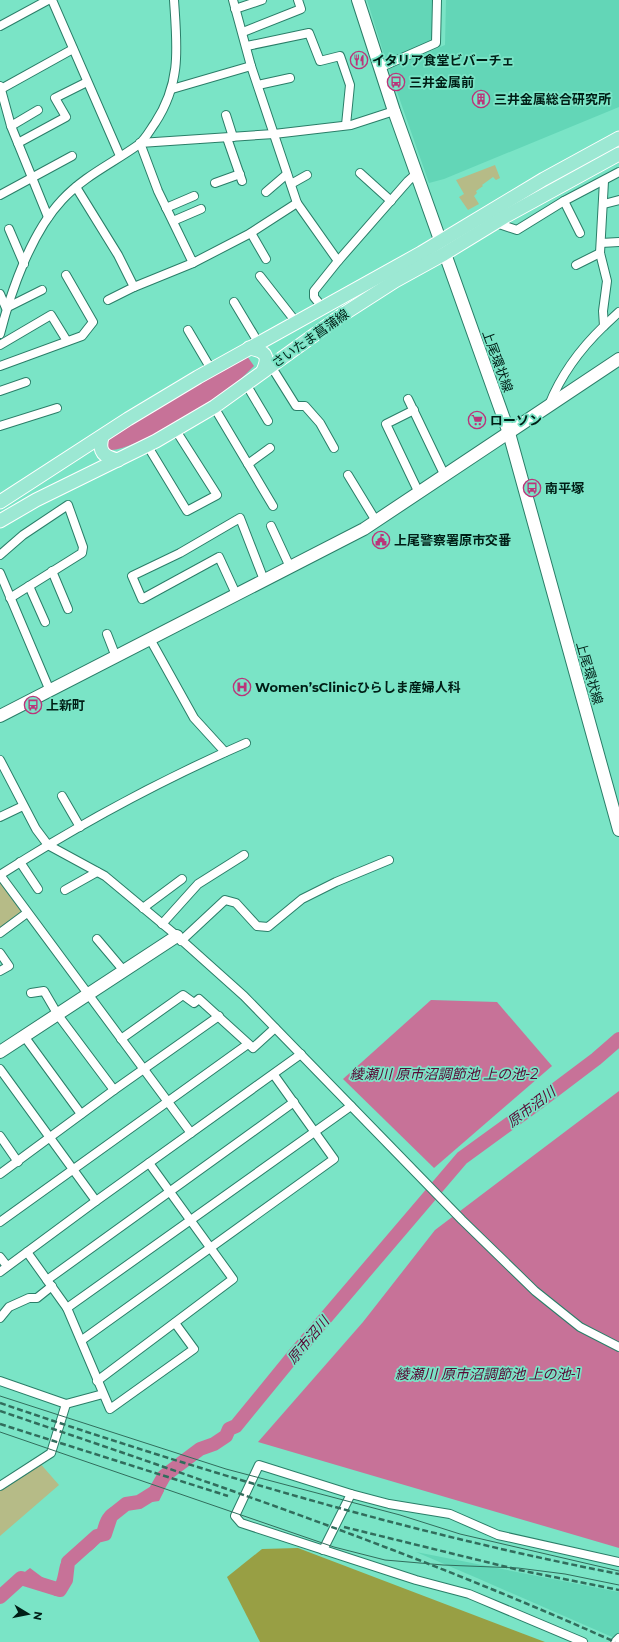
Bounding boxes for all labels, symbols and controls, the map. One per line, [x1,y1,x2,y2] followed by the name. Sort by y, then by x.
[349,50,369,70] restaurant icon: イタリア食堂ビバーチェ
[372,52,514,68] place label: イタリア食堂ビバーチェ
[386,72,406,92] bus stop icon: 三井金属前
[409,74,474,90] place label: 三井金属前
[471,89,491,109] building icon: 三井金属総合研究所
[494,91,611,107] place label: 三井金属総合研究所
[268,305,352,371] street label: さいたま菖蒲線
[479,328,517,394] street label: 上尾環状線
[467,410,487,430] supermarket icon: ローソン
[490,412,542,428] place label: ローソン
[522,478,542,498] bus stop icon: 南平塚
[545,480,584,496] place label: 南平塚
[371,530,391,550] public building icon: 上尾警察署原市交番
[394,532,511,548] place label: 上尾警察署原市交番
[573,640,607,706] street label: 上尾環状線
[232,677,252,697] hospital icon: Women’sClinicひらしま産婦人科
[255,679,461,695] place label: Women’sClinicひらしま産婦人科
[23,695,43,715] bus stop icon: 上新町
[46,697,85,713] place label: 上新町
[350,1065,538,1083] water label: 綾瀬川 原市沼調節池 上の池-2
[503,1082,560,1131] water label: 原市沼川
[283,1311,334,1367] water label: 原市沼川
[395,1365,581,1383] water label: 綾瀬川 原市沼調節池 上の池-1
[8,1594,48,1634] north arrow
[30,1610,46,1621] text: N

